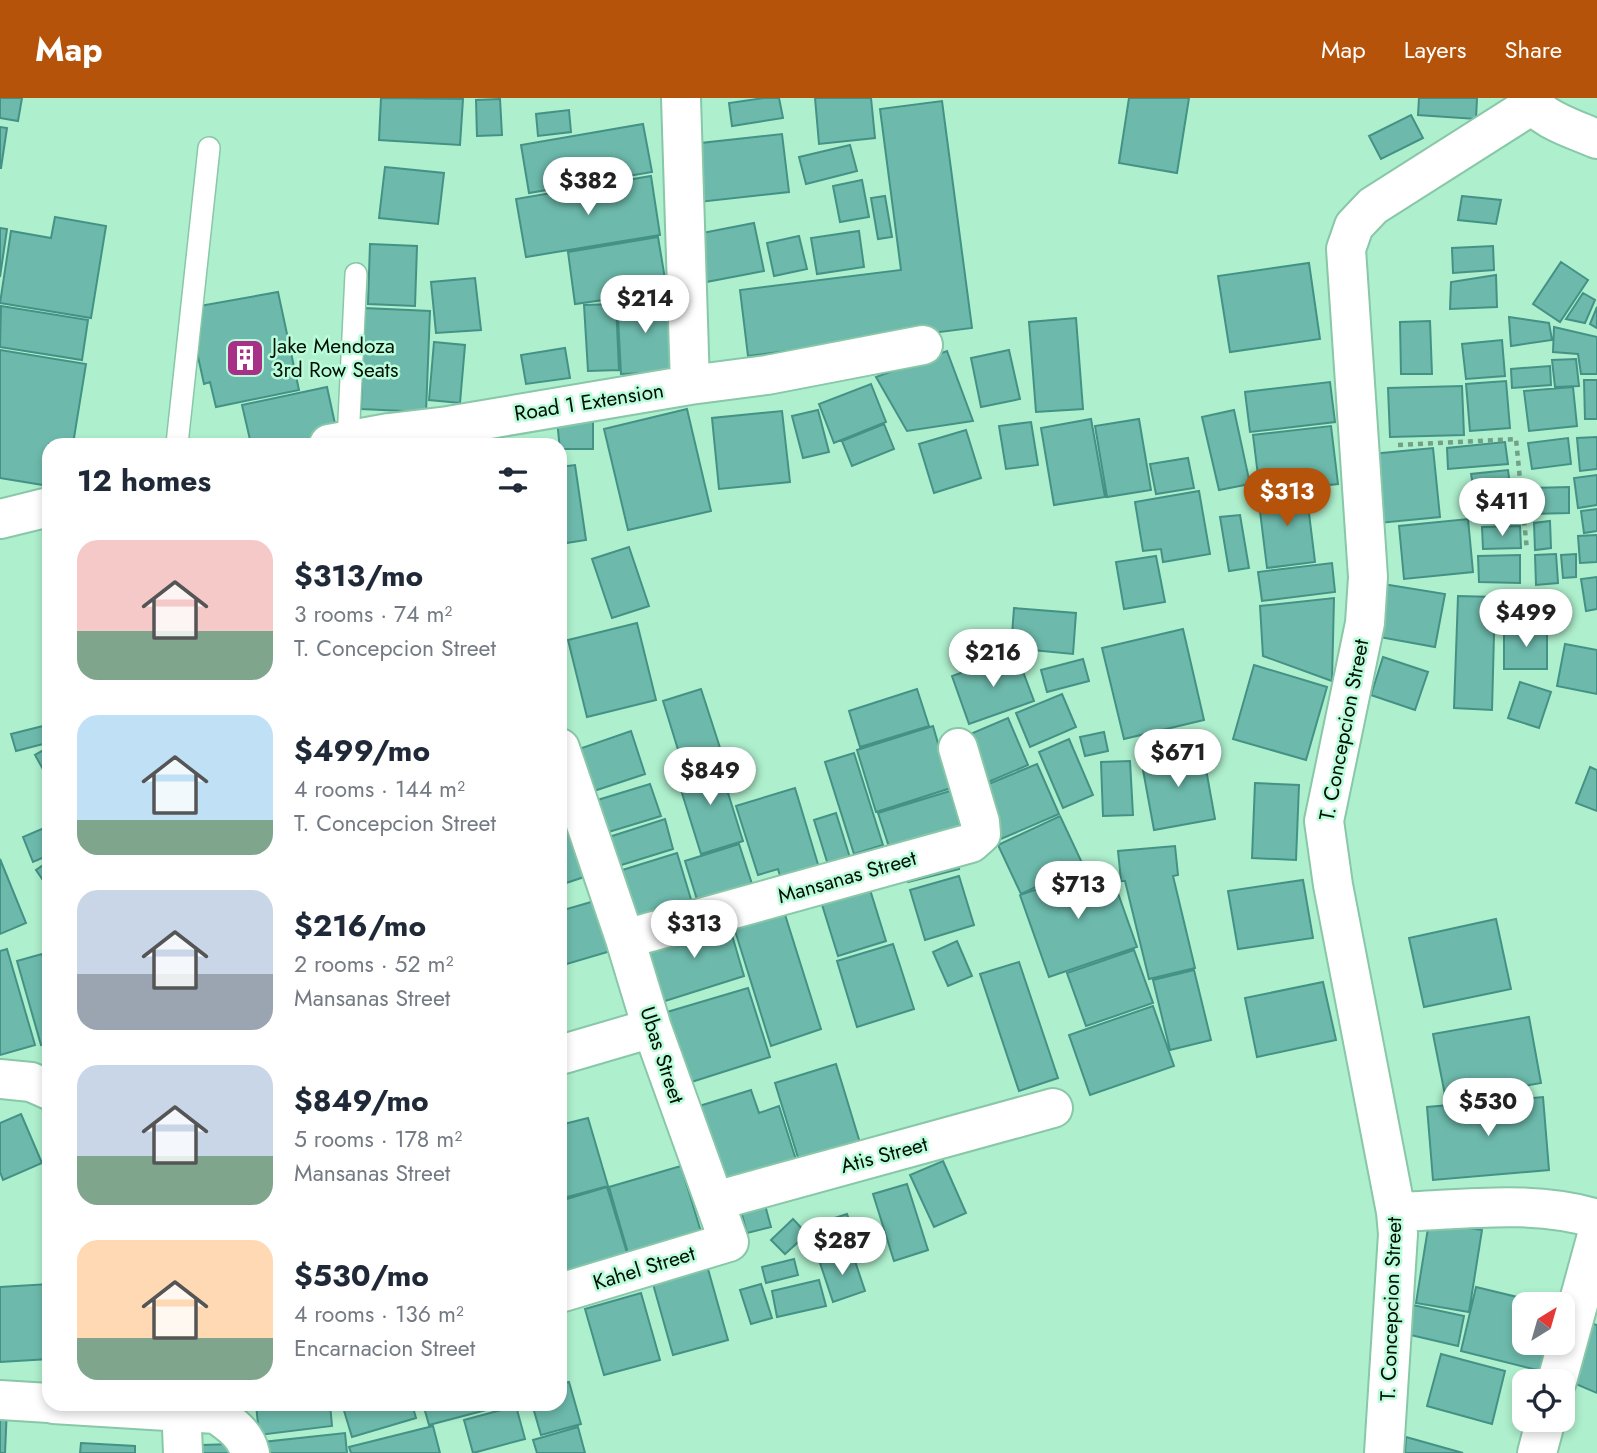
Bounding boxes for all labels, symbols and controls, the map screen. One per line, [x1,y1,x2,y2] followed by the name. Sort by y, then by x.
[35,26,103,73] text: Map
[1321,32,1366,67] text: Map
[1404,32,1466,67] text: Layers
[1504,32,1562,67] text: Share
[547,158,629,217] pin: $382
[559,163,617,197] text: $382
[604,275,686,335] pin: $214
[616,281,674,315] text: $214
[269,331,398,385] place label: Jake Mendoza 3rd Row Seats
[224,337,266,379] building icon: Jake Mendoza 3rd Row Seats
[512,375,666,429] street label: Road 1 Extension
[77,459,211,502] text: 12 homes
[494,461,532,499] icon: filters
[1246,468,1328,528] pin: $313
[1260,474,1314,508] text: $313
[1461,478,1543,538] pin: $411
[1475,484,1529,518] text: $411
[294,554,423,597] text: $313/mo
[133,568,217,652] icon: home
[1485,589,1567,649] pin: $499
[1495,595,1557,629] text: $499
[294,597,452,631] text: 3 rooms · 74 m²
[952,630,1034,689] pin: $216
[294,631,496,665] text: T. Concepcion Street
[965,635,1021,669] text: $216
[1312,637,1376,823] street label: T. Concepcion Street
[294,729,430,772] text: $499/mo
[1137,730,1219,789] pin: $671
[1150,735,1206,769] text: $671
[133,743,217,827] icon: home
[669,748,751,807] pin: $849
[680,753,740,787] text: $849
[294,772,465,806] text: 4 rooms · 144 m²
[294,806,496,840] text: T. Concepcion Street
[774,843,920,911] street label: Mansanas Street
[1037,862,1119,921] pin: $713
[1051,867,1105,901] text: $713
[653,900,735,960] pin: $313
[294,904,426,947] text: $216/mo
[667,906,721,940] text: $313
[133,918,217,1002] icon: home
[294,947,453,981] text: 2 rooms · 52 m²
[294,981,450,1015] text: Mansanas Street
[632,1003,692,1107] street label: Ubas Street
[294,1079,429,1122] text: $849/mo
[1447,1079,1529,1138] pin: $530
[1459,1084,1517,1118] text: $530
[133,1093,217,1177] icon: home
[294,1122,462,1156] text: 5 rooms · 178 m²
[837,1129,931,1181] street label: Atis Street
[294,1156,450,1190] text: Mansanas Street
[1373,1216,1409,1402] street label: T. Concepcion Street
[801,1218,883,1277] pin: $287
[813,1223,871,1257] text: $287
[589,1238,699,1298] street label: Kahel Street
[294,1254,429,1297] text: $530/mo
[133,1268,217,1352] icon: home
[1512,1292,1575,1354] north arrow
[1512,1292,1575,1432] map controls
[294,1297,464,1331] text: 4 rooms · 136 m²
[294,1331,475,1365] text: Encarnacion Street
[1512,1369,1575,1432] button: locate

